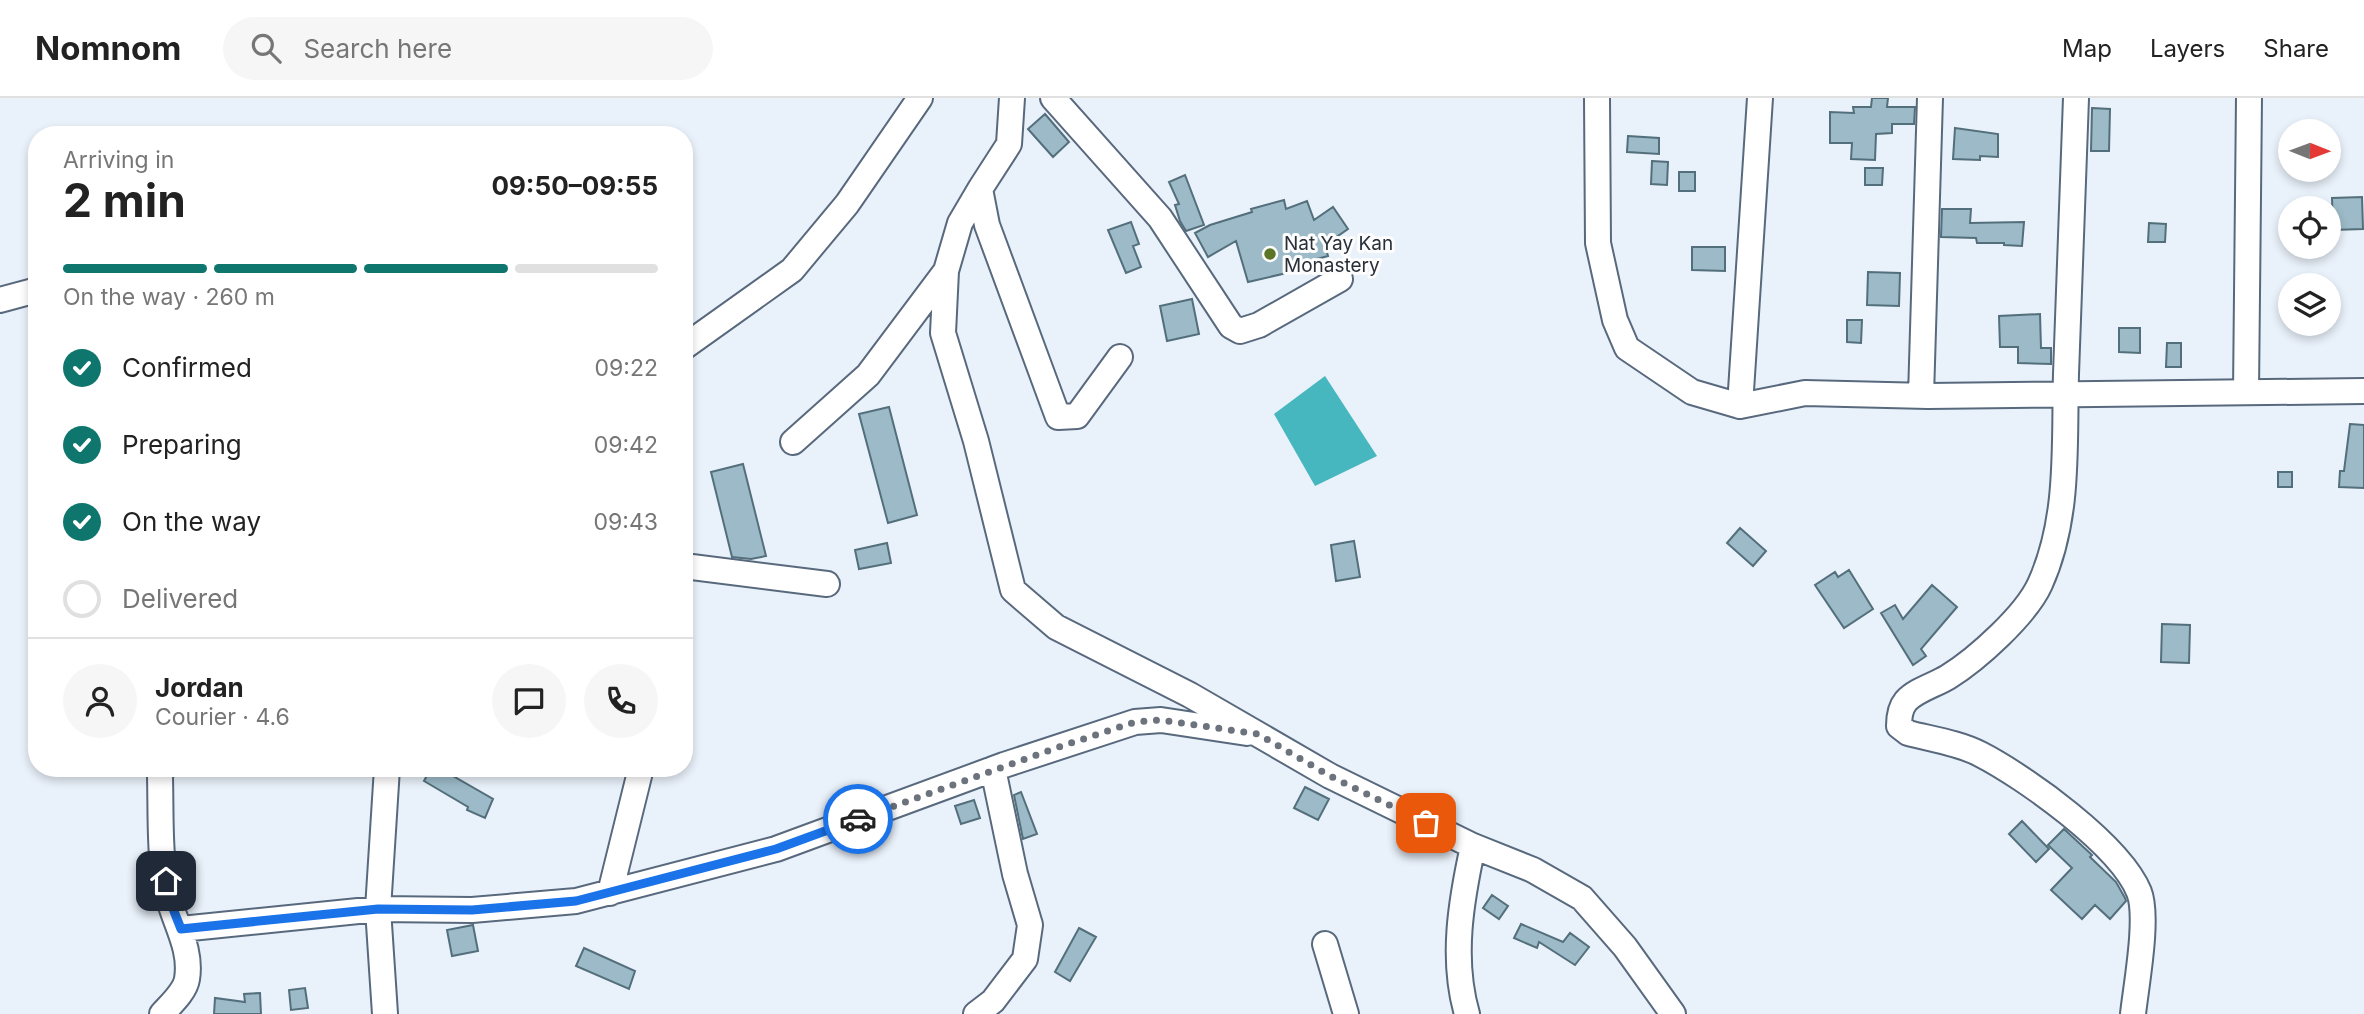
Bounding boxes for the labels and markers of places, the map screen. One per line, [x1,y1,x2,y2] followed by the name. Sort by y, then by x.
[1284,232,1393,277] place label: Nat Yay Kan Monastery
[1262,246,1278,262] marker: Nat Yay Kan Monastery
[1396,793,1456,853] pin
[136,851,196,911] pin

